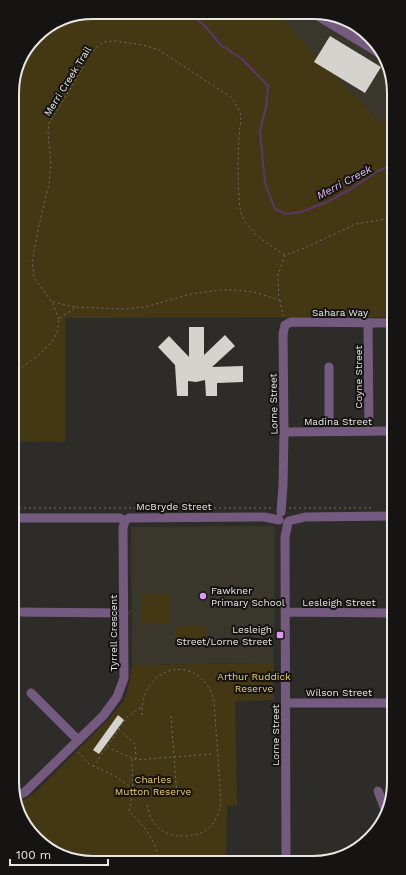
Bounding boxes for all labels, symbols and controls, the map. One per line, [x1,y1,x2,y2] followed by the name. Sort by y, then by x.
[42,44,93,118] street label: Merri Creek Trail
[314,162,375,202] water label: Merri Creek
[312,307,369,318] street label: Sahara Way
[353,345,364,409] street label: Coyne Street
[267,372,280,435] street label: Lorne Street
[304,416,373,427] street label: Madina Street
[136,501,212,512] street label: McBryde Street
[211,585,285,608] place label: Fawkner Primary School
[198,591,208,601] marker: Fawkner Primary School
[108,594,119,671] street label: Tyrrell Crescent
[302,597,376,608] street label: Lesleigh Street
[176,624,273,647] place label: Lesleigh Street/Lorne Street
[275,630,285,640] marker: Lesleigh Street/Lorne Street
[217,671,291,694] park label: Arthur Ruddick Reserve
[306,687,373,698] street label: Wilson Street
[270,704,281,766] street label: Lorne Street
[115,774,191,797] park label: Charles Mutton Reserve
[10,841,108,867] scale bar
[16,848,51,862] text: 100 m

